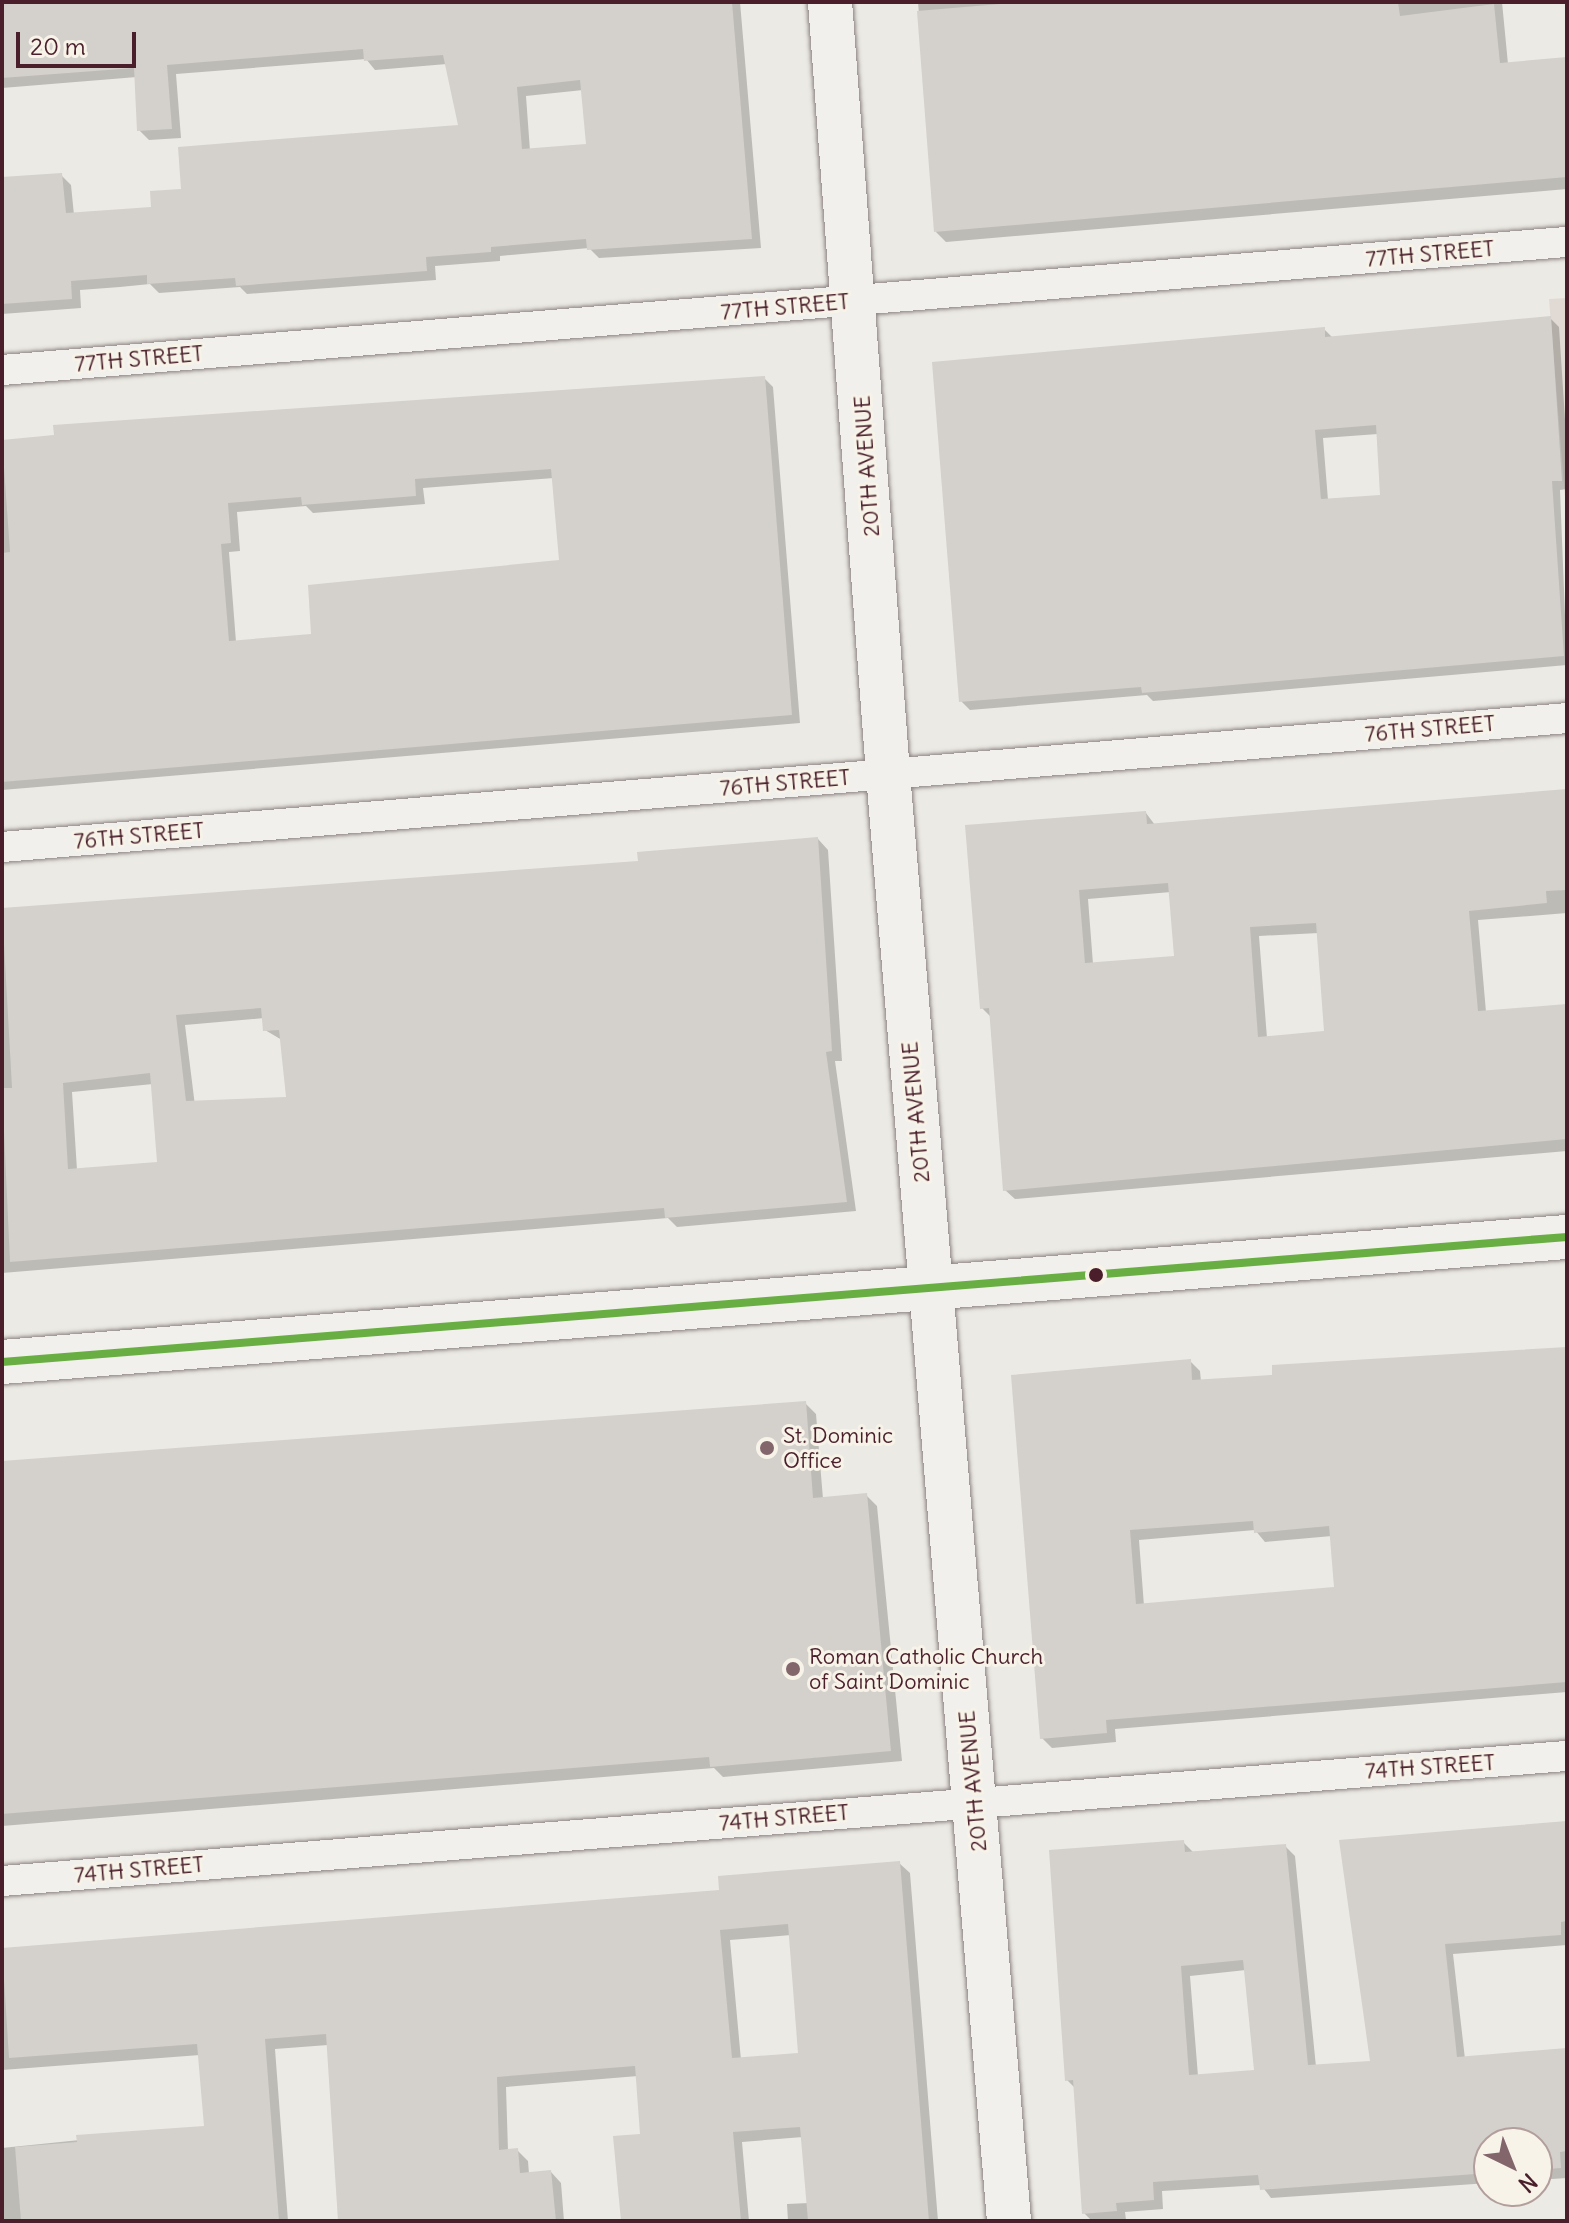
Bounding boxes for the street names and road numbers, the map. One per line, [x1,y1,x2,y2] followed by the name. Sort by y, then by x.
[1365,235,1495,273] street label: 77TH STREET
[720,288,850,326] street label: 77TH STREET
[74,340,204,378] street label: 77TH STREET
[849,394,885,538] street label: 20TH AVENUE
[1364,710,1496,748] street label: 76TH STREET
[719,764,851,802] street label: 76TH STREET
[73,817,205,855] street label: 76TH STREET
[897,1040,935,1184] street label: 20TH AVENUE
[954,1709,992,1853] street label: 20TH AVENUE
[1364,1749,1496,1785] street label: 74TH STREET
[718,1799,850,1837] street label: 74TH STREET
[73,1851,205,1889] street label: 74TH STREET

